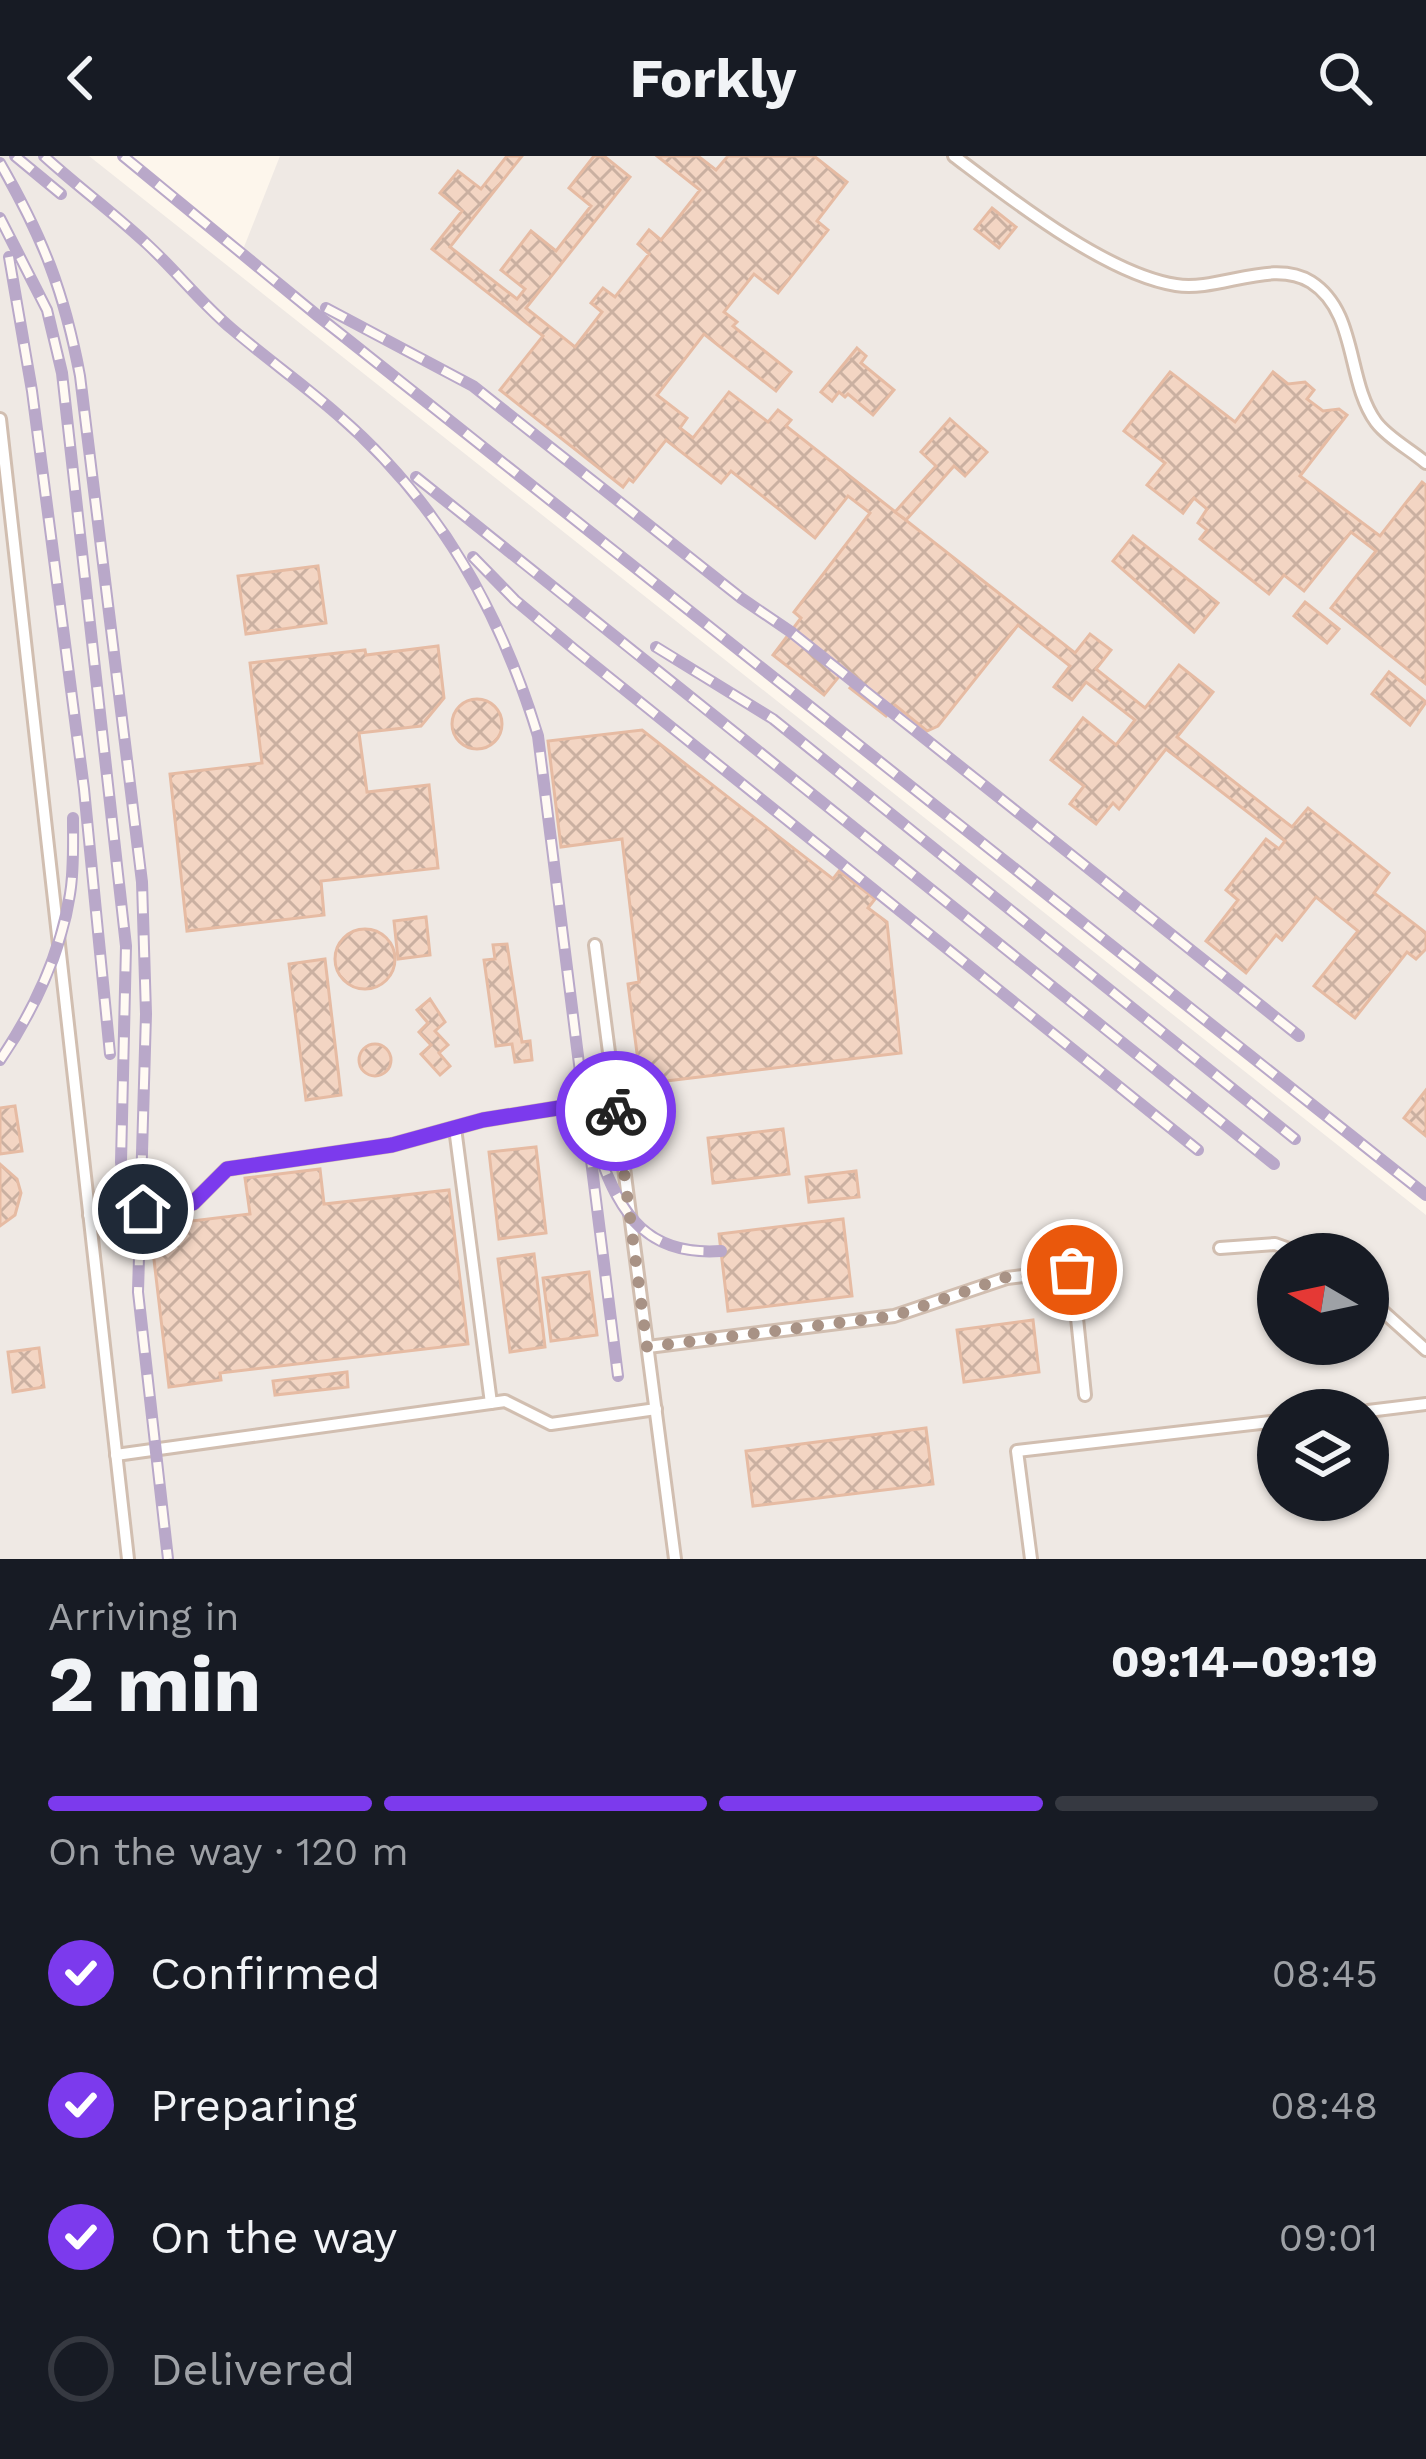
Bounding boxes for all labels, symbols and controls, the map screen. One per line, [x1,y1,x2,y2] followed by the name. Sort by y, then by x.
[48,45,114,111] icon: back
[1312,45,1378,111] icon: search
[630,47,796,110] text: Forkly
[556,1051,676,1171] courier
[583,1078,649,1144] icon: bike
[92,1158,194,1260] pin
[110,1176,176,1242] icon: home
[1021,1219,1123,1321] pin
[1257,1233,1389,1365] north arrow
[1257,1233,1389,1521] map controls
[1039,1237,1105,1303] icon: bag
[1257,1389,1389,1521] button: layers
[48,1594,239,1639] text: Arriving in
[1111,1635,1378,1688] text: 09:14–09:19
[48,1638,261,1730] text: 2 min
[48,1829,409,1874] text: On the way · 120 m
[48,1940,114,2006] icon: check
[150,1947,381,2000] text: Confirmed
[1272,1951,1378,1996] text: 08:45
[48,2072,114,2138] icon: check
[150,2079,357,2132] text: Preparing
[1270,2083,1378,2128] text: 08:48
[48,2204,114,2270] icon: check
[150,2211,397,2264] text: On the way
[1279,2215,1378,2260] text: 09:01
[150,2343,355,2396] text: Delivered

